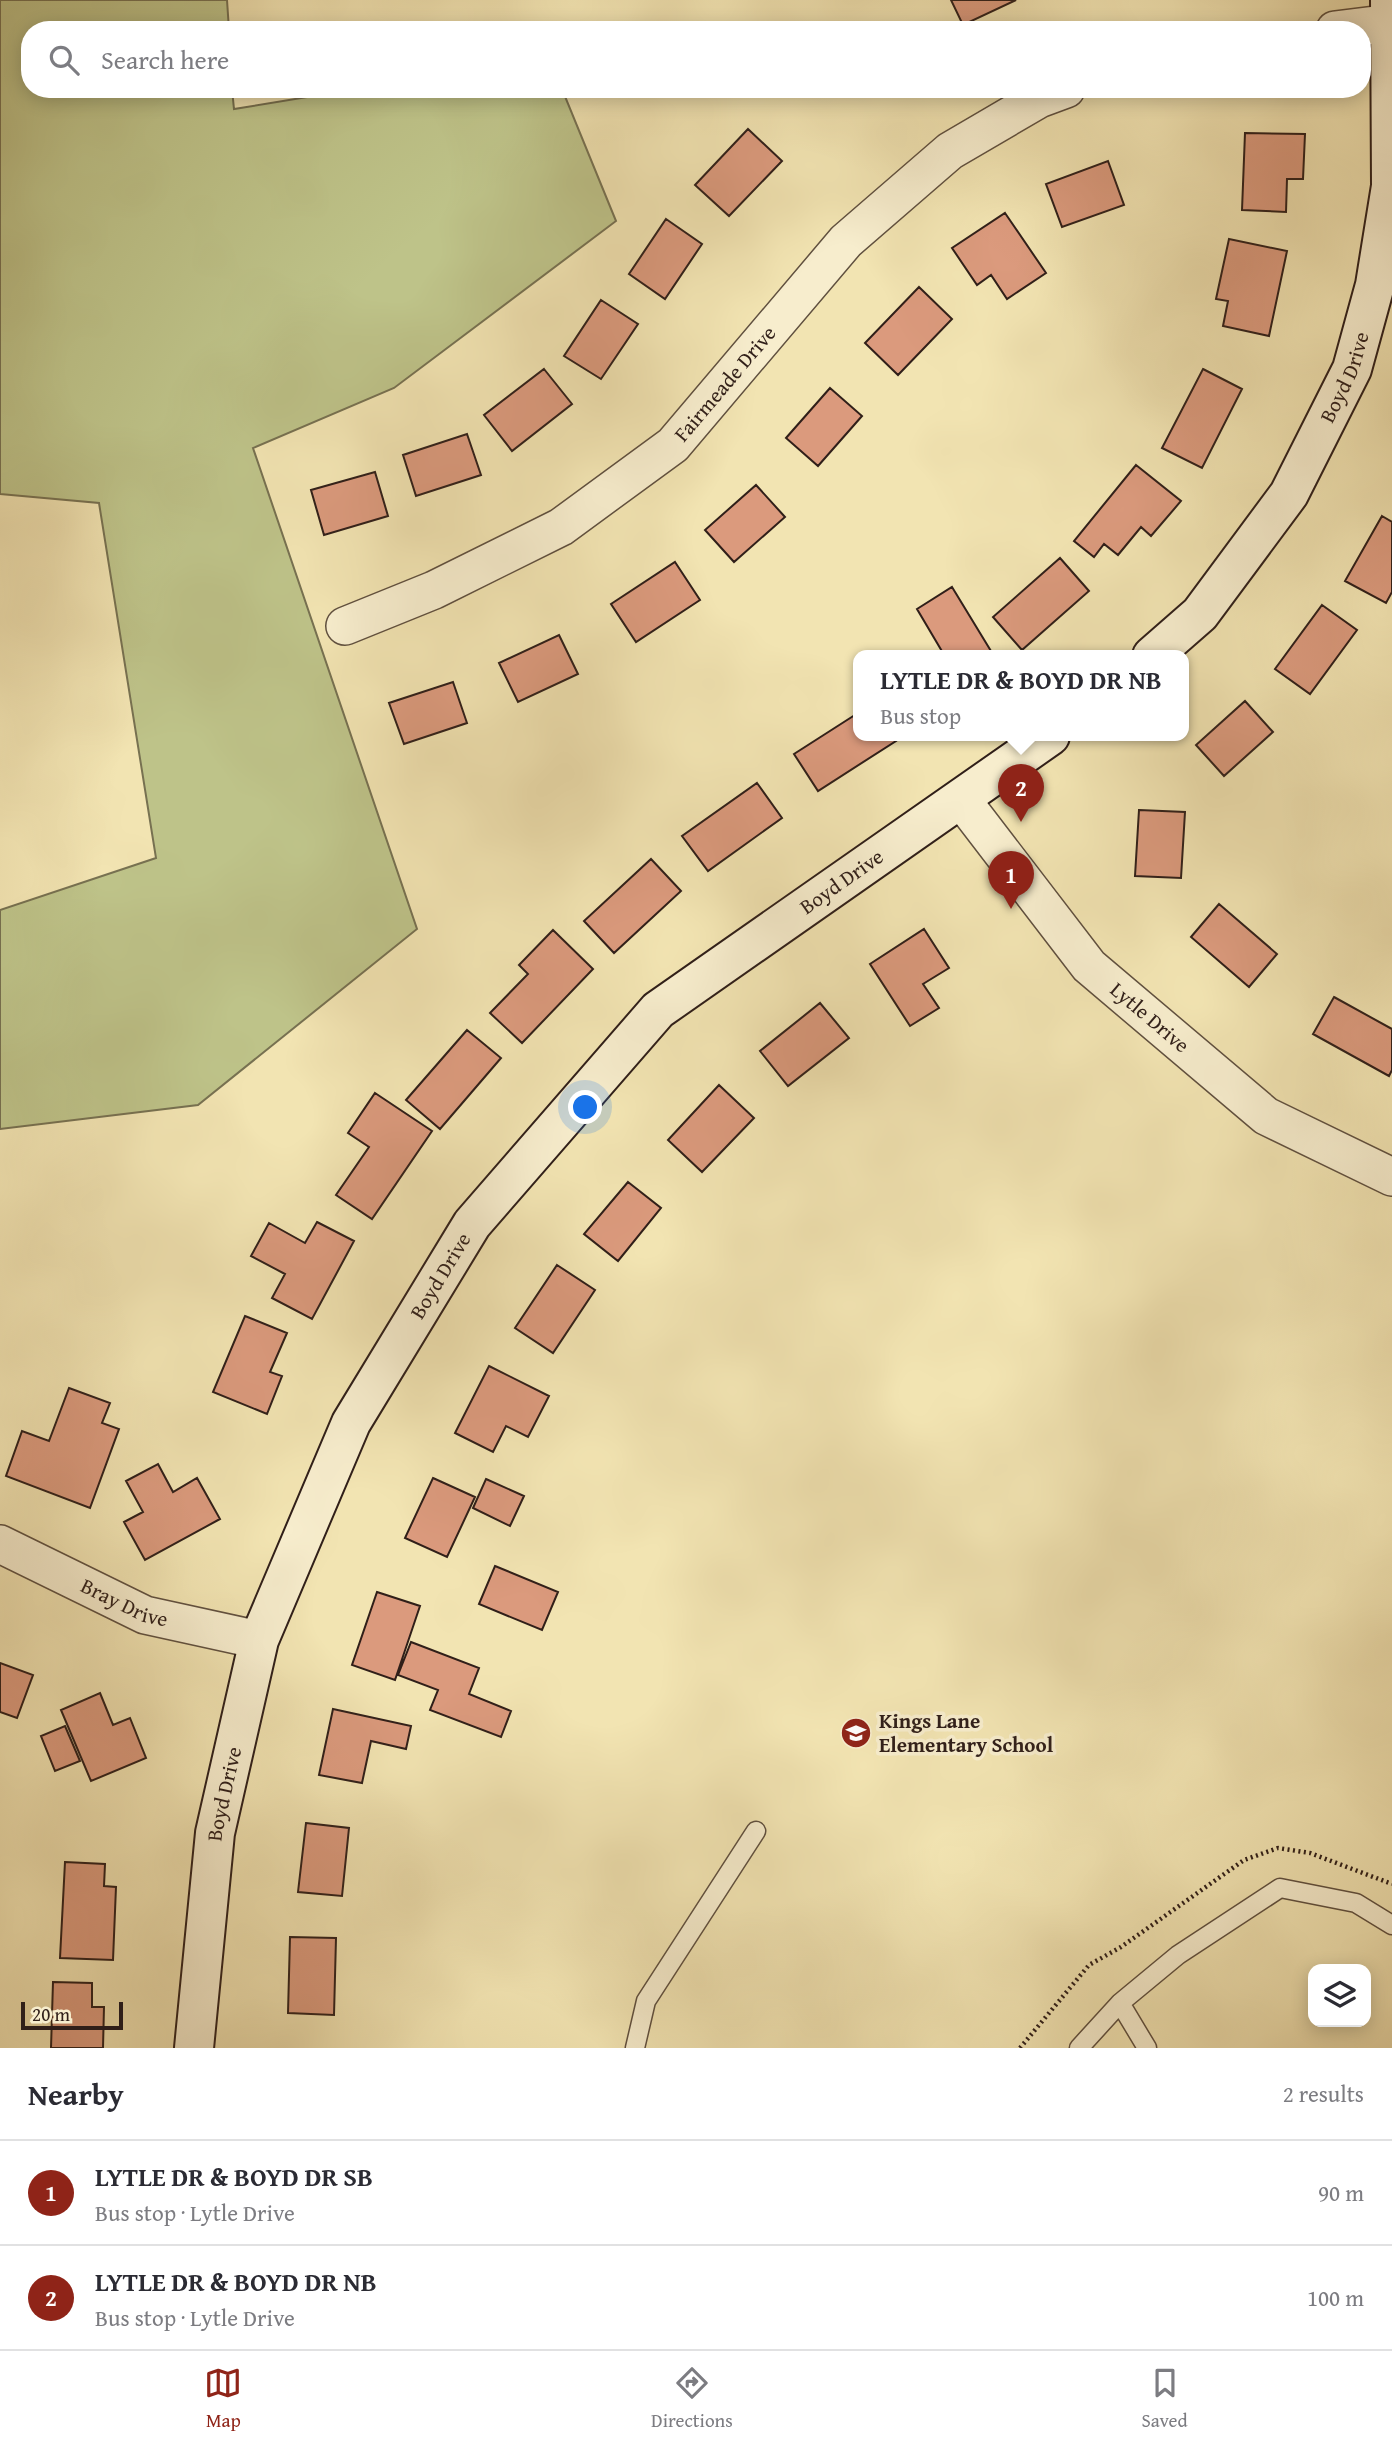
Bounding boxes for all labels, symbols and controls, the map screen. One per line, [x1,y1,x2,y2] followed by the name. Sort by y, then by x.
[21,21,1371,98] search box
[101,40,229,79] text: Search here
[45,41,83,79] icon: search
[666,318,783,448] street label: Fairmeade Drive
[1312,328,1377,428] street label: Boyd Drive
[853,650,1189,741] popup
[880,660,1162,699] text: LYTLE DR & BOYD DR NB
[880,699,961,732] text: Bus stop
[998,764,1044,822] pin: 2
[793,841,890,922] street label: Boyd Drive
[988,851,1034,909] pin: 1
[1104,974,1197,1060] street label: Lytle Drive
[568,1090,602,1124] your location
[402,1226,478,1325] street label: Boyd Drive
[76,1570,171,1635] street label: Bray Drive
[879,1705,1054,1760] place label: Kings Lane Elementary School
[839,1716,873,1750] school or university icon: Kings Lane Elementary School
[198,1743,249,1842] street label: Boyd Drive
[1308,1964,1371,2027] map controls
[1308,1964,1371,2027] button: layers
[21,1999,122,2031] scale bar
[32,2000,70,2028] text: 20 m
[28,2072,124,2116] text: Nearby
[1283,2077,1364,2110] text: 2 results
[95,2157,373,2196] text: LYTLE DR & BOYD DR SB
[45,2176,57,2209] text: 1
[1318,2176,1364,2209] text: 90 m
[95,2196,295,2229] text: Bus stop · Lytle Drive
[95,2262,377,2301] text: LYTLE DR & BOYD DR NB
[45,2281,57,2314] text: 2
[1307,2281,1364,2314] text: 100 m
[95,2301,295,2334] text: Bus stop · Lytle Drive
[204,2364,242,2434] tab: Map
[651,2364,733,2434] tab: Directions
[1142,2364,1188,2434] tab: Saved

